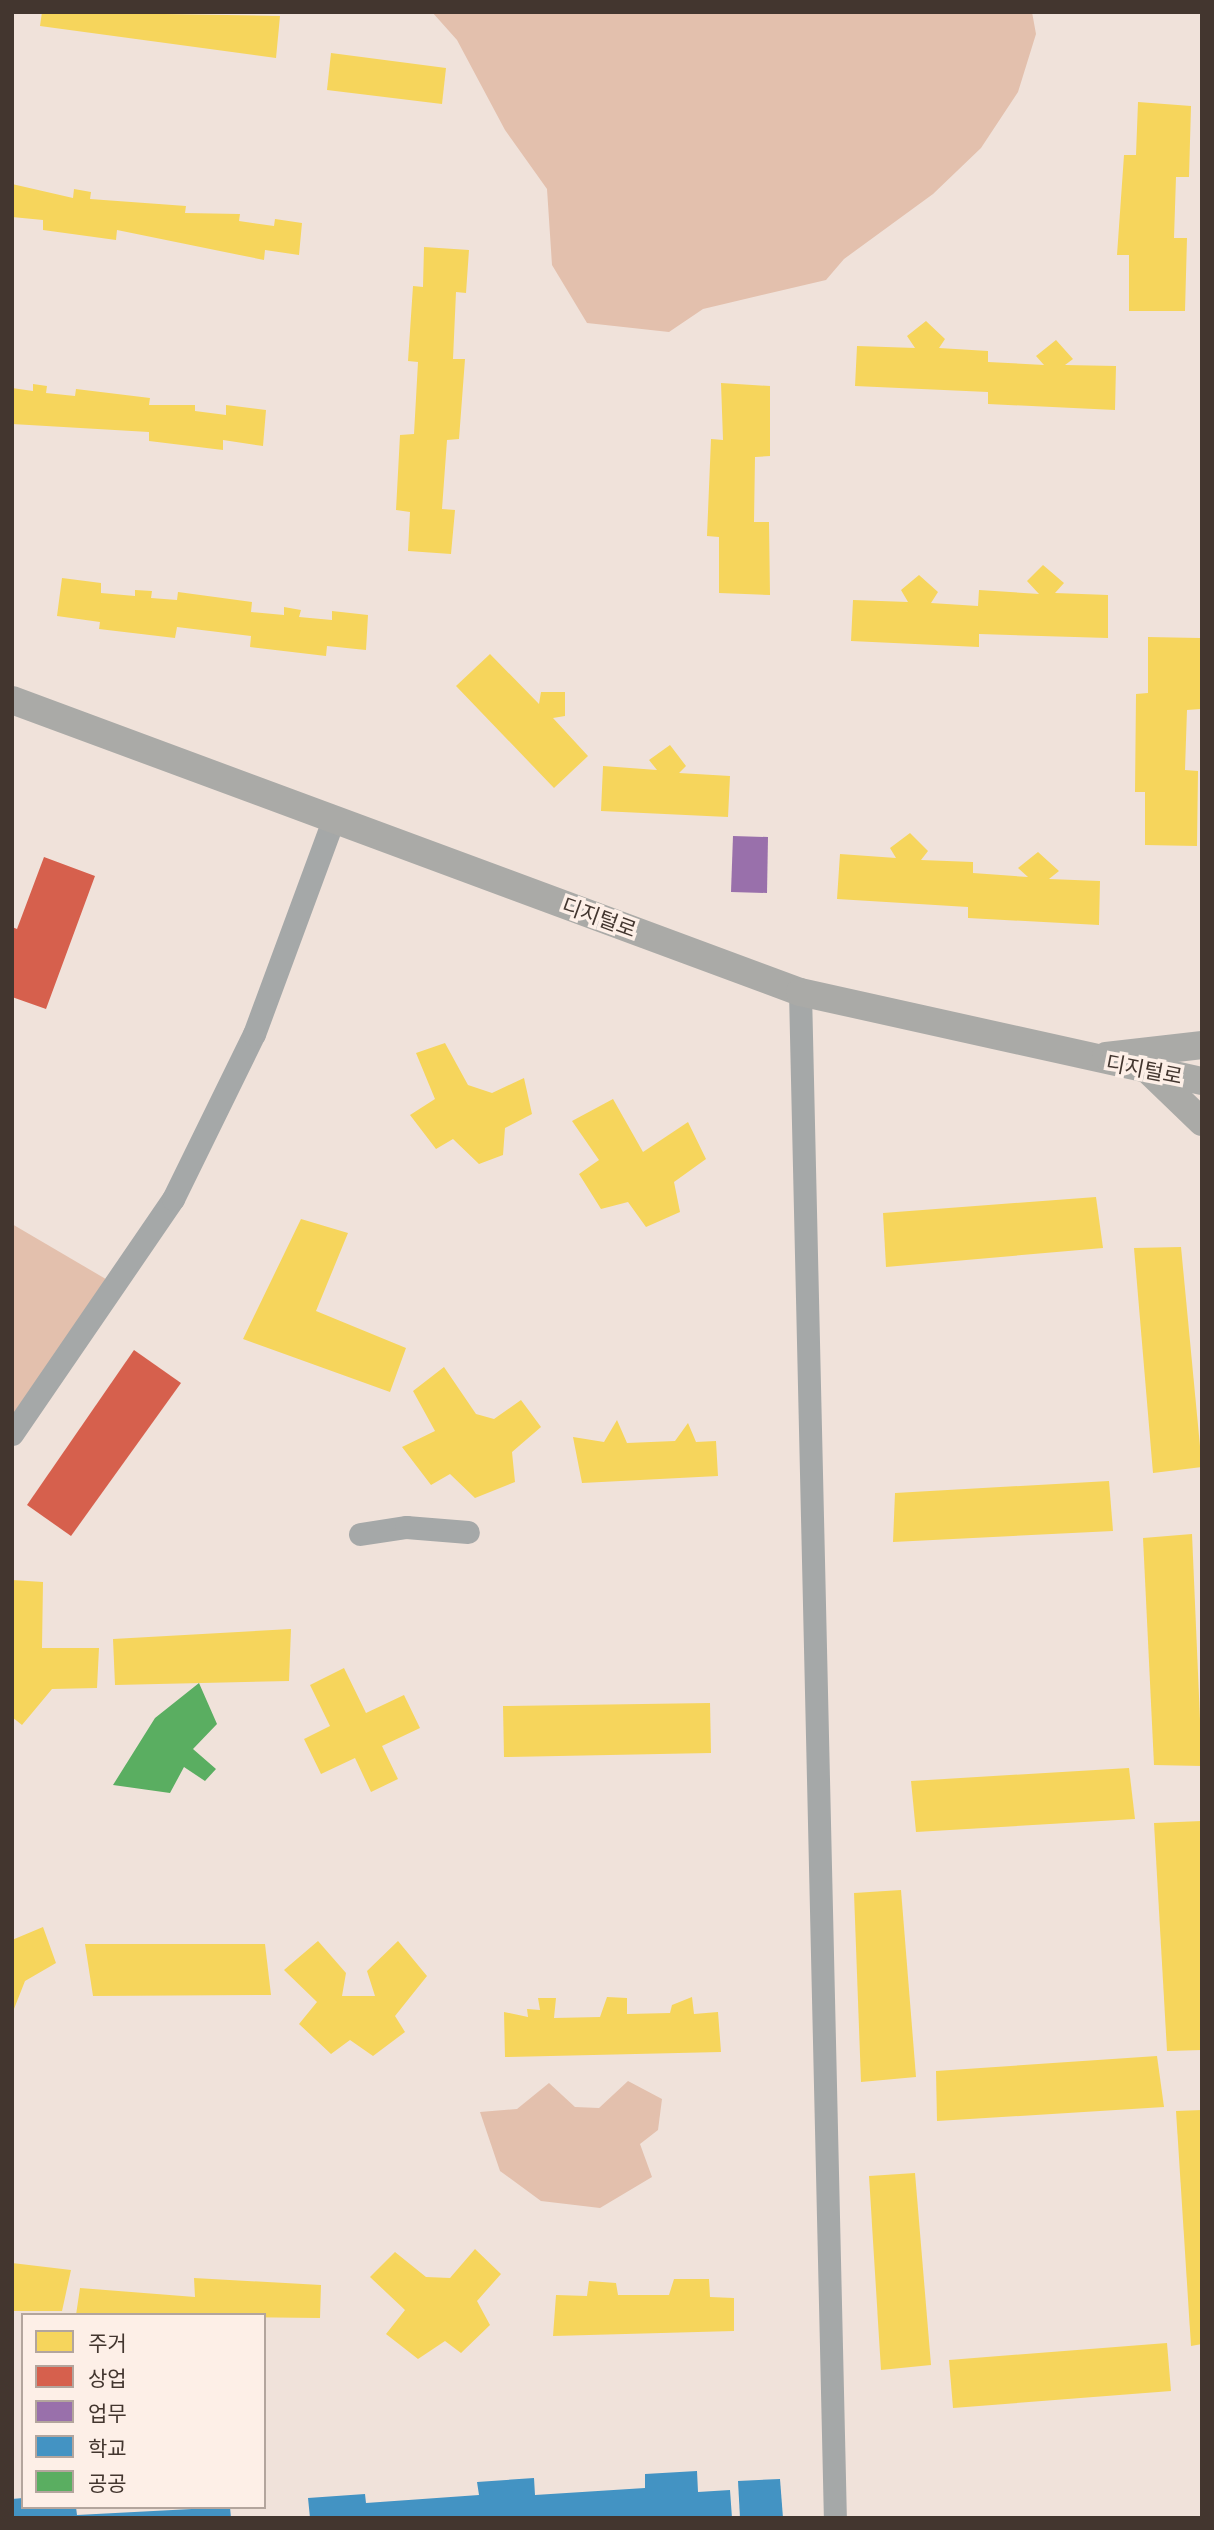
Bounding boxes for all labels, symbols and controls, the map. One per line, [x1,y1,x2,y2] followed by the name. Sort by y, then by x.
[558,893,640,943] street label: 디지털로
[1104,1050,1184,1090] street label: 디지털로
[21,2313,266,2509] legend
[88,2331,127,2356] text: 주거
[88,2366,127,2391] text: 상업
[88,2401,127,2426] text: 업무
[88,2436,127,2461] text: 학교
[88,2471,127,2496] text: 공공

